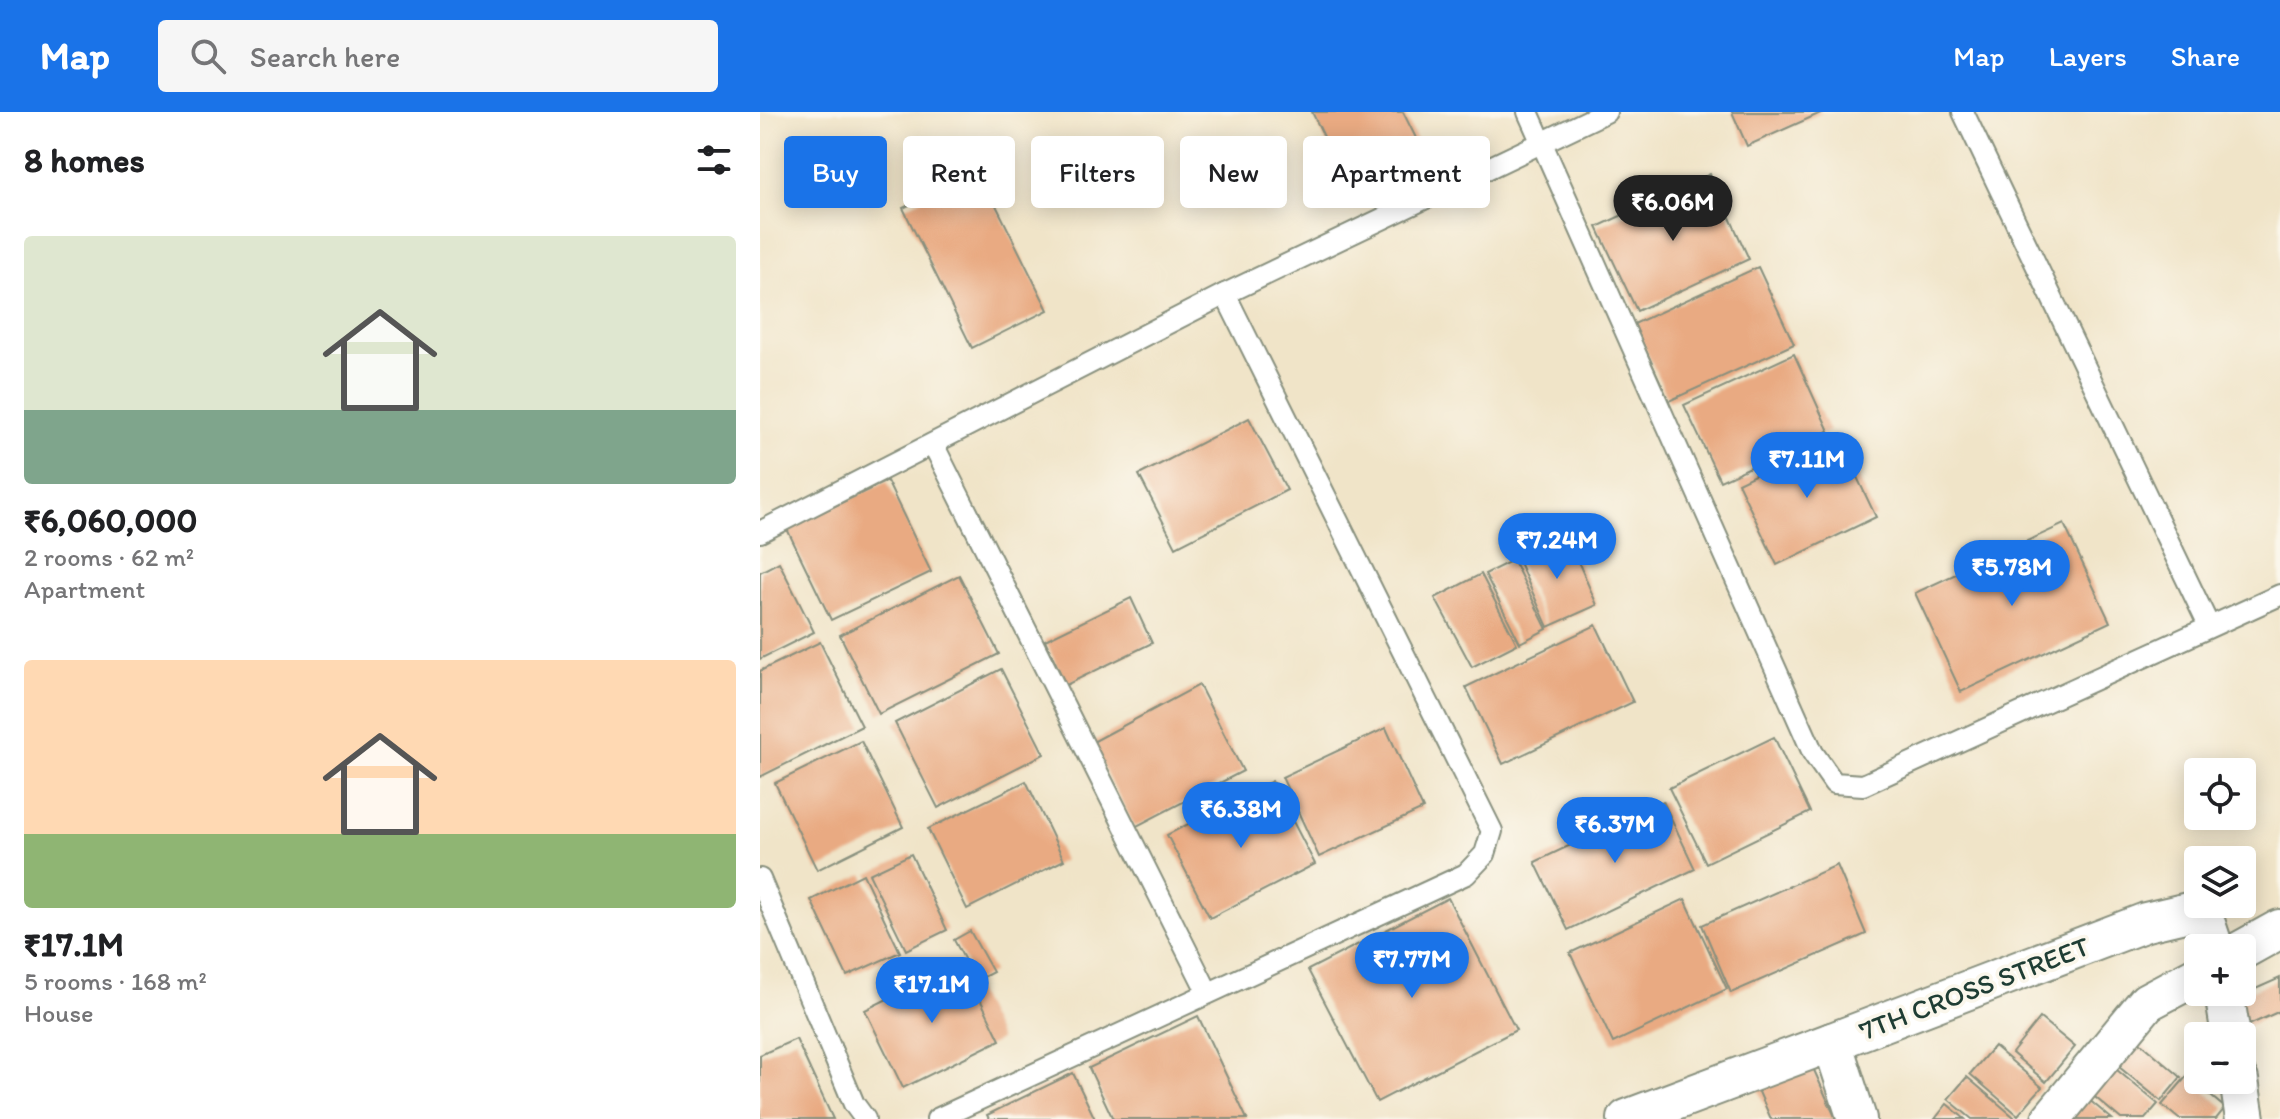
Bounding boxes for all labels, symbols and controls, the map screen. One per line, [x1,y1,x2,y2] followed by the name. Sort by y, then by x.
[158,20,718,92] search box
[40,33,110,79] text: Map
[186,34,230,78] icon: search
[250,38,400,75] text: Search here
[1953,39,2005,73] text: Map
[2049,39,2127,73] text: Layers
[2171,39,2240,73] text: Share
[784,136,887,208] chip: Buy
[903,136,1015,208] chip: Rent
[1031,136,1164,208] chip: Filters
[1180,136,1287,208] chip: New
[1303,136,1490,208] chip: Apartment
[692,138,736,182] icon: filters
[24,140,145,181] text: 8 homes
[1608,175,1738,243] pin: ₹6.06M
[1631,185,1715,217] text: ₹6.06M
[308,288,452,432] icon: home
[1742,432,1872,500] pin: ₹7.11M
[1769,442,1845,474] text: ₹7.11M
[24,500,197,541] text: ₹6,060,000
[1492,513,1622,581] pin: ₹7.24M
[1516,523,1598,555] text: ₹7.24M
[1947,540,2077,608] pin: ₹5.78M
[24,541,194,573] text: 2 rooms · 62 m²
[1972,550,2052,582] text: ₹5.78M
[24,573,145,605] text: Apartment
[308,712,452,856] icon: home
[2184,758,2256,1094] map controls
[2184,758,2256,830] button: locate
[1176,782,1306,850] pin: ₹6.38M
[1200,792,1282,824] text: ₹6.38M
[1550,797,1680,865] pin: ₹6.37M
[1575,807,1655,839] text: ₹6.37M
[2184,846,2256,918] button: layers
[24,924,124,965] text: ₹17.1M
[1854,928,2094,1048] street label: 7TH CROSS STREET
[1347,932,1477,1000] pin: ₹7.77M
[2184,934,2256,1006] button: +
[1373,942,1451,974] text: ₹7.77M
[867,957,997,1025] pin: ₹17.1M
[24,965,207,997] text: 5 rooms · 168 m²
[894,967,970,999] text: ₹17.1M
[24,997,94,1029] text: House
[2184,1022,2256,1094] button: −

